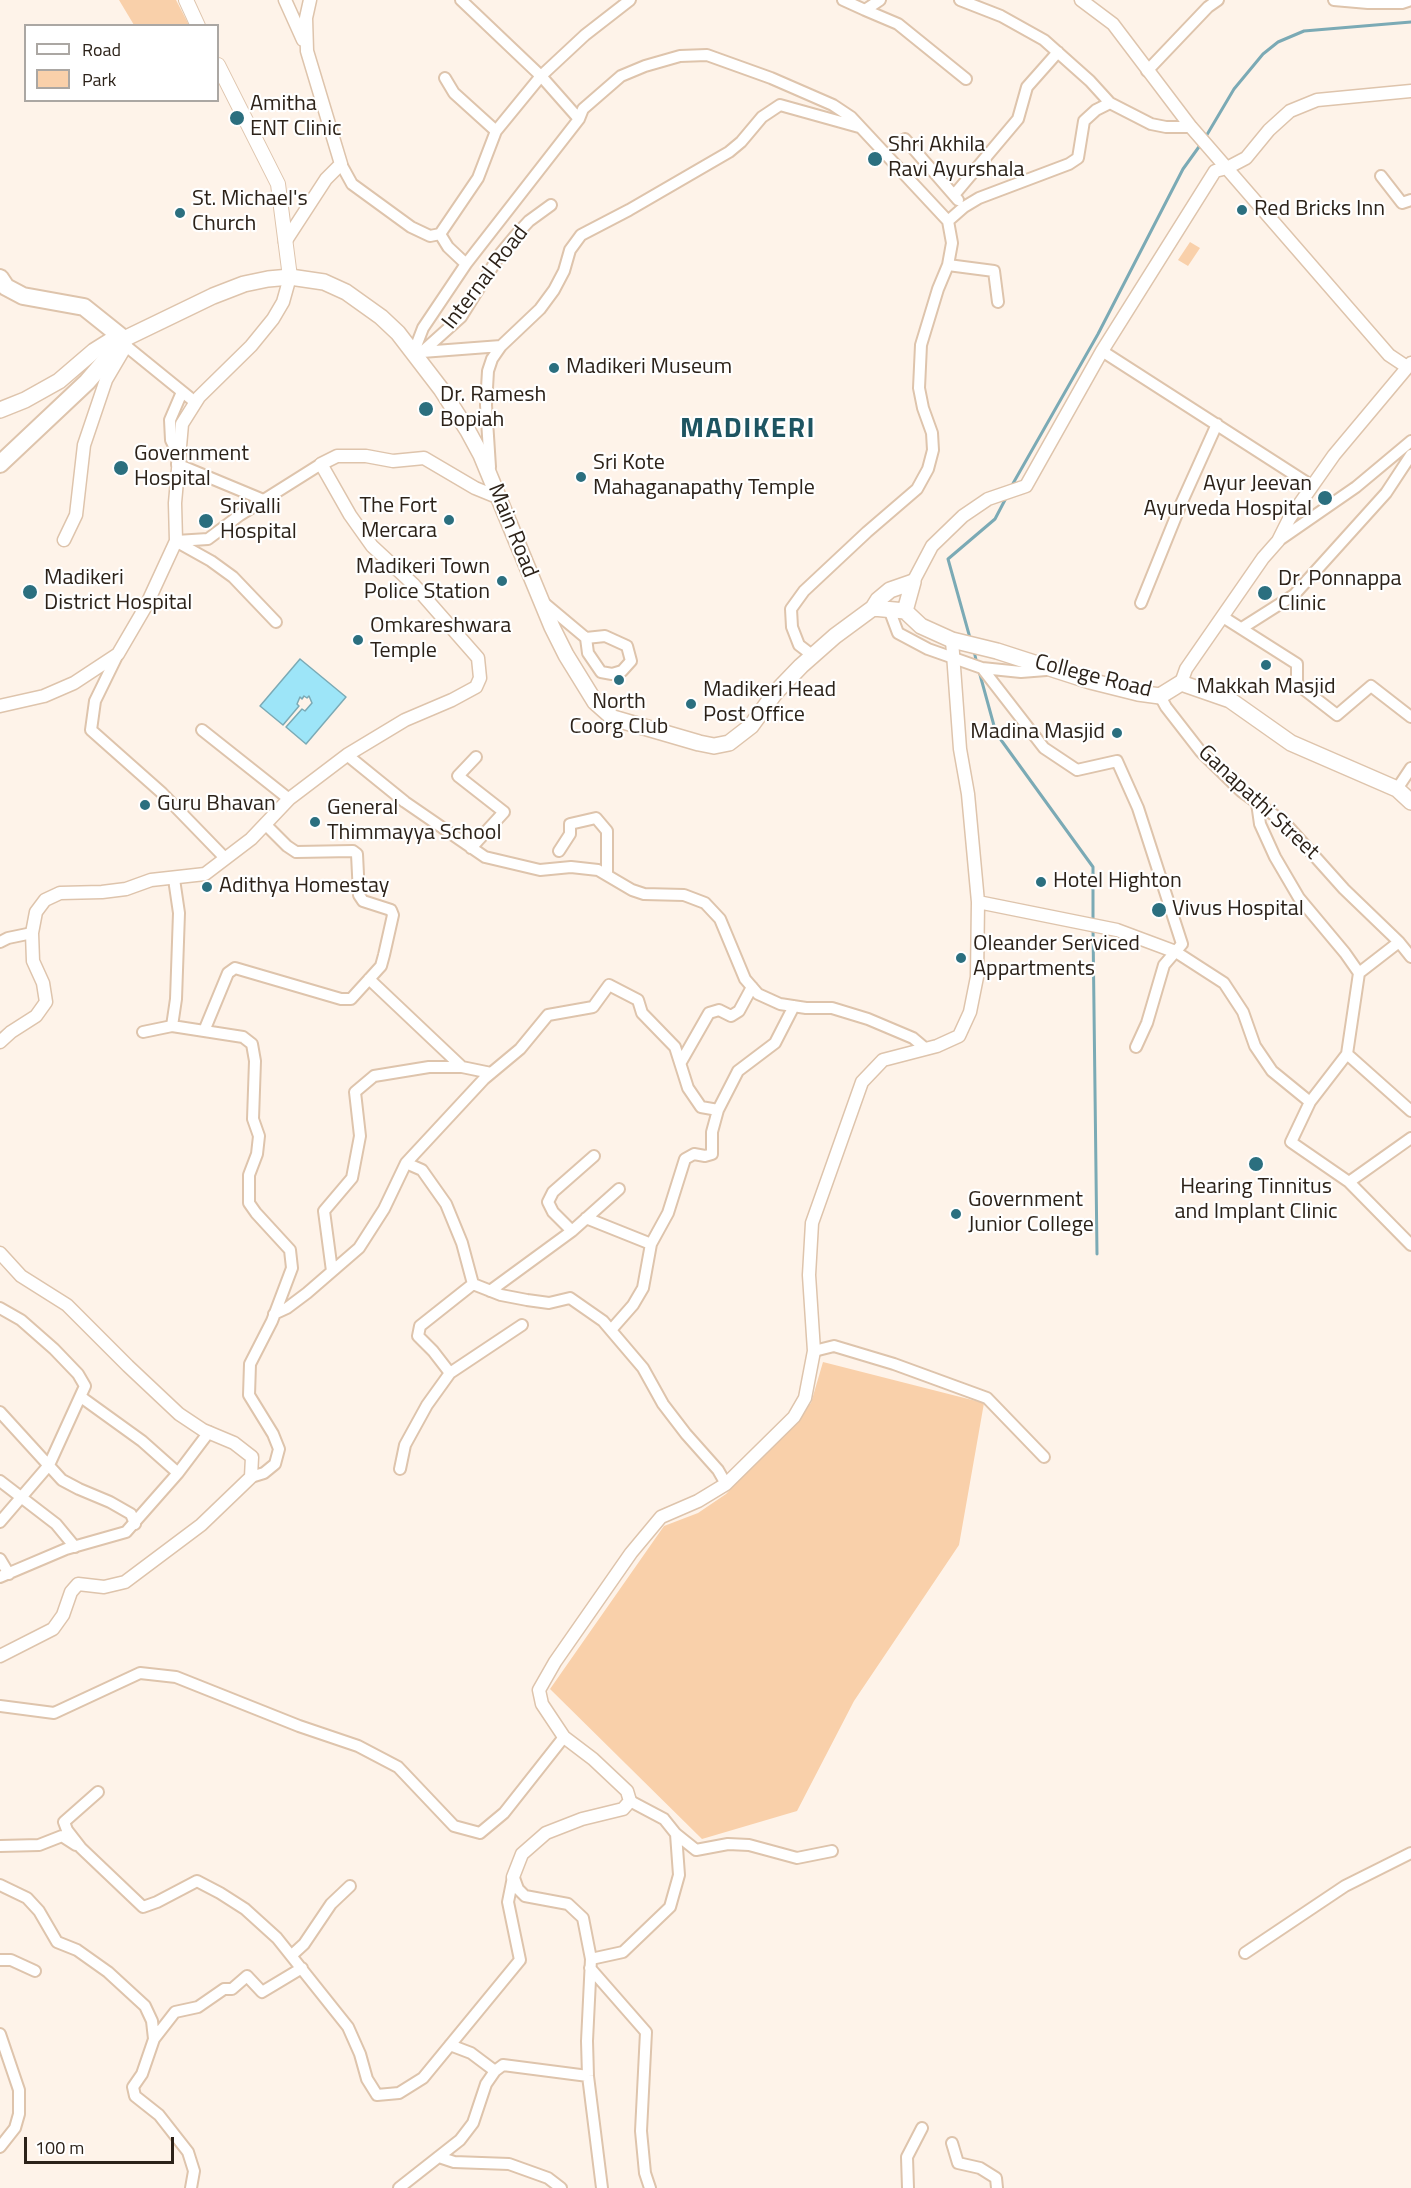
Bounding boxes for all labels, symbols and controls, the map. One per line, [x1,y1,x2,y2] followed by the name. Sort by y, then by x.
[24,24,219,102] legend
[82,36,121,63] text: Road
[82,66,116,93] text: Park
[250,92,342,144] place label: Amitha ENT Clinic
[228,109,246,127] marker: Amitha ENT Clinic
[888,133,1025,184] place label: Shri Akhila Ravi Ayurshala
[866,150,884,168] marker: Shri Akhila Ravi Ayurshala
[192,187,308,238] place label: St. Michael's Church
[1254,197,1385,223] place label: Red Bricks Inn
[1235,203,1249,217] marker: Red Bricks Inn
[173,206,187,220] marker: St. Michael's Church
[437,221,535,335] street label: Internal Road
[566,355,732,381] place label: Madikeri Museum
[547,361,561,375] marker: Madikeri Museum
[440,383,546,434] place label: Dr. Ramesh Bopiah
[417,400,435,418] marker: Dr. Ramesh Bopiah
[680,413,816,447] district label: MADIKERI
[134,442,249,494] place label: Government Hospital
[593,451,815,502] place label: Sri Kote Mahaganapathy Temple
[112,459,130,477] marker: Government Hospital
[574,470,588,484] marker: Sri Kote Mahaganapathy Temple
[1144,472,1312,524] place label: Ayur Jeevan Ayurveda Hospital
[481,480,543,582] street label: Main Road
[1316,489,1334,507] marker: Ayur Jeevan Ayurveda Hospital
[360,494,437,546] place label: The Fort Mercara
[220,495,297,546] place label: Srivalli Hospital
[197,512,215,530] marker: Srivalli Hospital
[442,513,456,527] marker: The Fort Mercara
[356,555,490,606] place label: Madikeri Town Police Station
[44,566,192,618] place label: Madikeri District Hospital
[1278,567,1402,618] place label: Dr. Ponnappa Clinic
[495,574,509,588] marker: Madikeri Town Police Station
[21,583,39,601] marker: Madikeri District Hospital
[1256,584,1274,602] marker: Dr. Ponnappa Clinic
[370,614,511,666] place label: Omkareshwara Temple
[351,633,365,647] marker: Omkareshwara Temple
[1032,650,1154,704] street label: College Road
[1259,658,1273,672] marker: Makkah Masjid
[612,673,626,687] marker: North Coorg Club
[1196,675,1336,701] place label: Makkah Masjid
[703,678,836,730] place label: Madikeri Head Post Office
[570,690,668,742] place label: North Coorg Club
[684,697,698,711] marker: Madikeri Head Post Office
[970,720,1105,746] place label: Madina Masjid
[1110,726,1124,740] marker: Madina Masjid
[1192,740,1324,866] street label: Ganapathi Street
[157,792,276,818] place label: Guru Bhavan
[327,796,501,848] place label: General Thimmayya School
[138,798,152,812] marker: Guru Bhavan
[308,815,322,829] marker: General Thimmayya School
[1053,869,1182,895] place label: Hotel Highton
[219,874,389,900] place label: Adithya Homestay
[1034,875,1048,889] marker: Hotel Highton
[200,880,214,894] marker: Adithya Homestay
[1172,897,1304,923] place label: Vivus Hospital
[1150,901,1168,919] marker: Vivus Hospital
[973,932,1140,984] place label: Oleander Serviced Appartments
[954,951,968,965] marker: Oleander Serviced Appartments
[1247,1155,1265,1173] marker: Hearing Tinnitus and Implant Clinic
[1174,1175,1338,1226] place label: Hearing Tinnitus and Implant Clinic
[968,1188,1094,1240] place label: Government Junior College
[949,1207,963,1221] marker: Government Junior College
[27,2125,177,2163] scale bar
[35,2134,84,2161] text: 100 m

